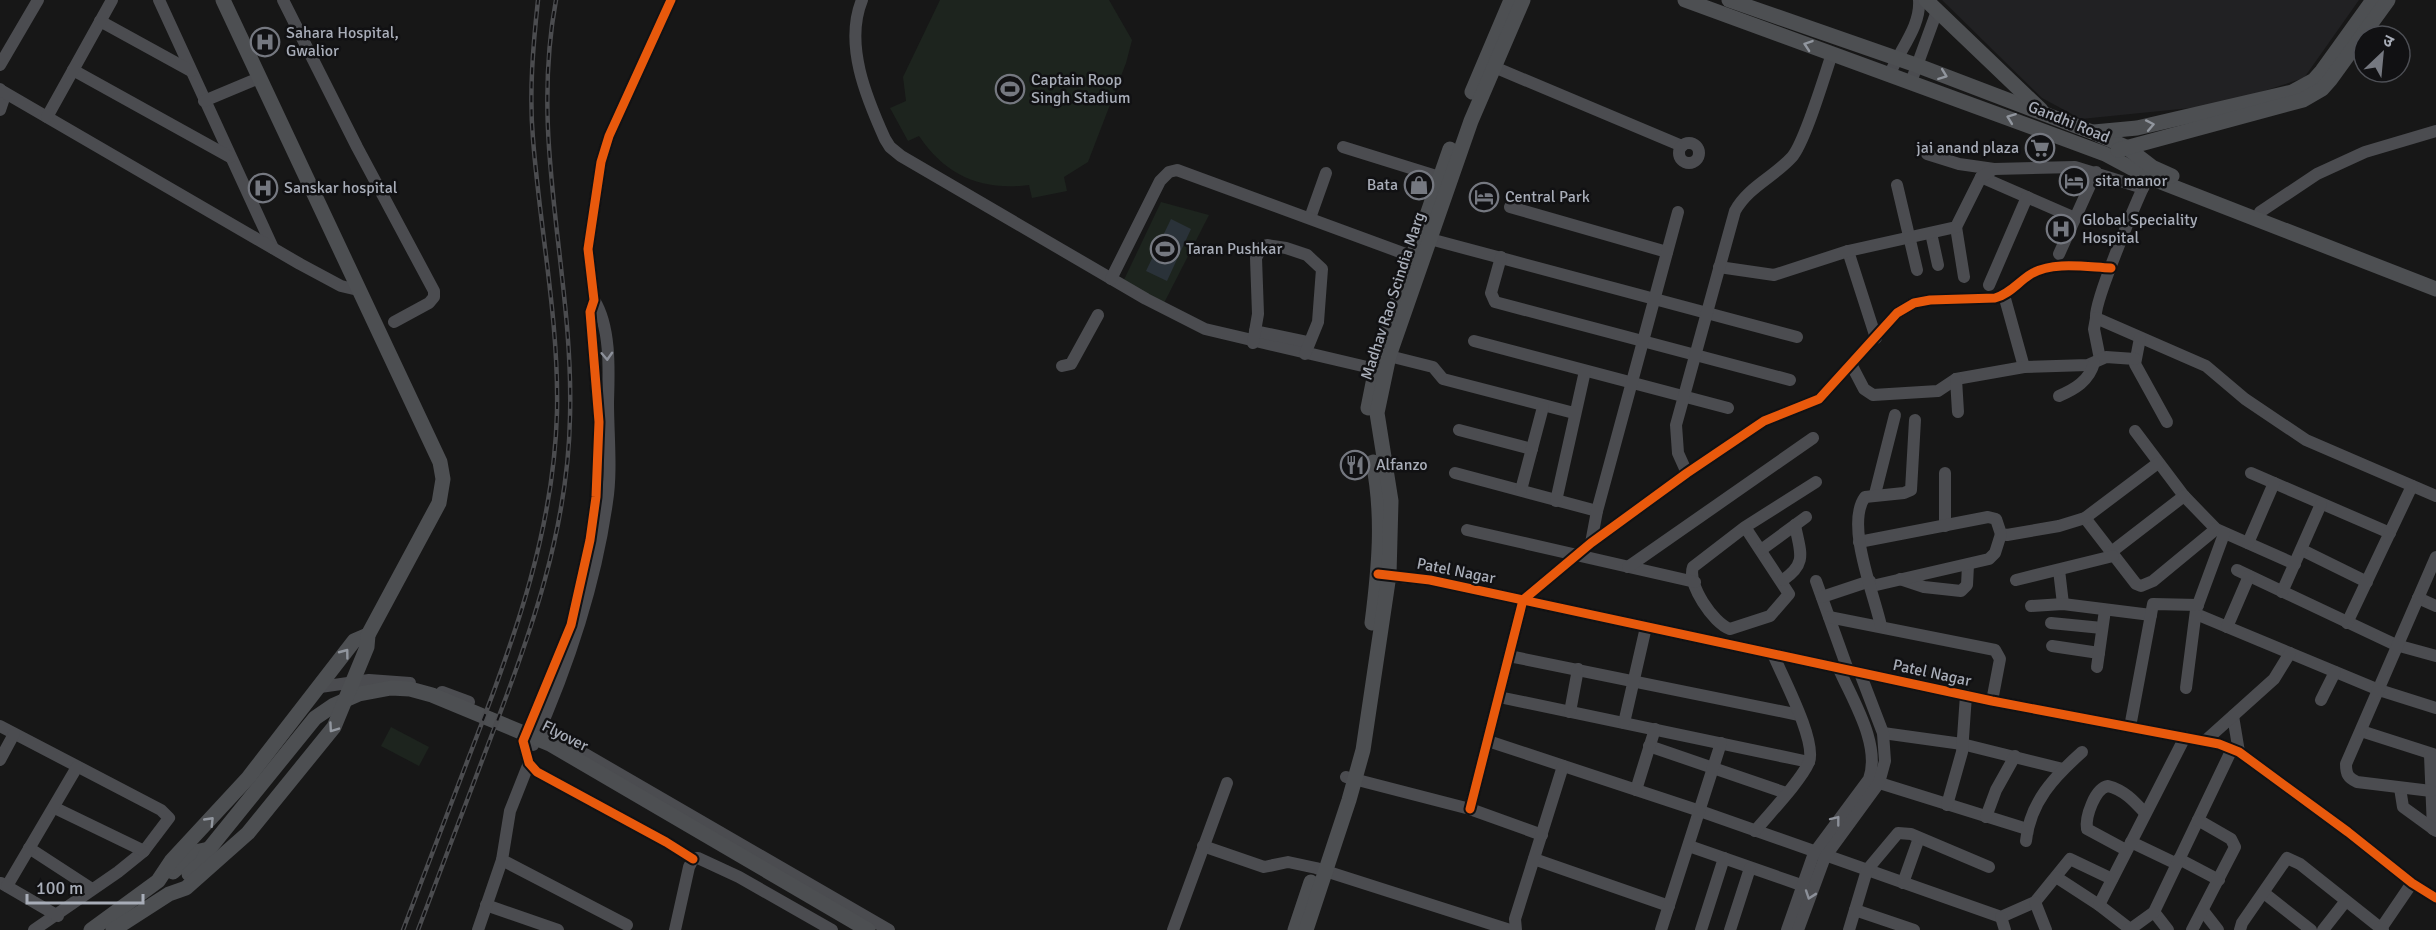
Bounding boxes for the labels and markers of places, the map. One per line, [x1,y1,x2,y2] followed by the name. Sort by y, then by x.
[286,23,399,61] place label: Sahara Hospital, Gwalior
[249,26,281,58] hospital icon: Sahara Hospital, Gwalior
[1031,70,1130,108] place label: Captain Roop Singh Stadium
[994,73,1026,105] sports icon: Captain Roop Singh Stadium
[2024,132,2056,164] supermarket icon: jai anand plaza
[1916,138,2019,158] place label: jai anand plaza
[2058,165,2090,197] hotel icon: sita manor
[1403,169,1435,201] shop icon: Bata
[2095,171,2167,191] place label: sita manor
[247,172,279,204] hospital icon: Sanskar hospital
[1367,175,1398,195] place label: Bata
[284,178,398,198] place label: Sanskar hospital
[1468,181,1500,213] hotel icon: Central Park
[1505,187,1590,207] place label: Central Park
[2082,210,2198,248] place label: Global Speciality Hospital
[2045,213,2077,245] hospital icon: Global Speciality Hospital
[1149,233,1181,265] sports icon: Taran Pushkar
[1186,239,1282,259] place label: Taran Pushkar
[1339,449,1371,481] restaurant icon: Alfanzo
[1376,455,1428,475] place label: Alfanzo

